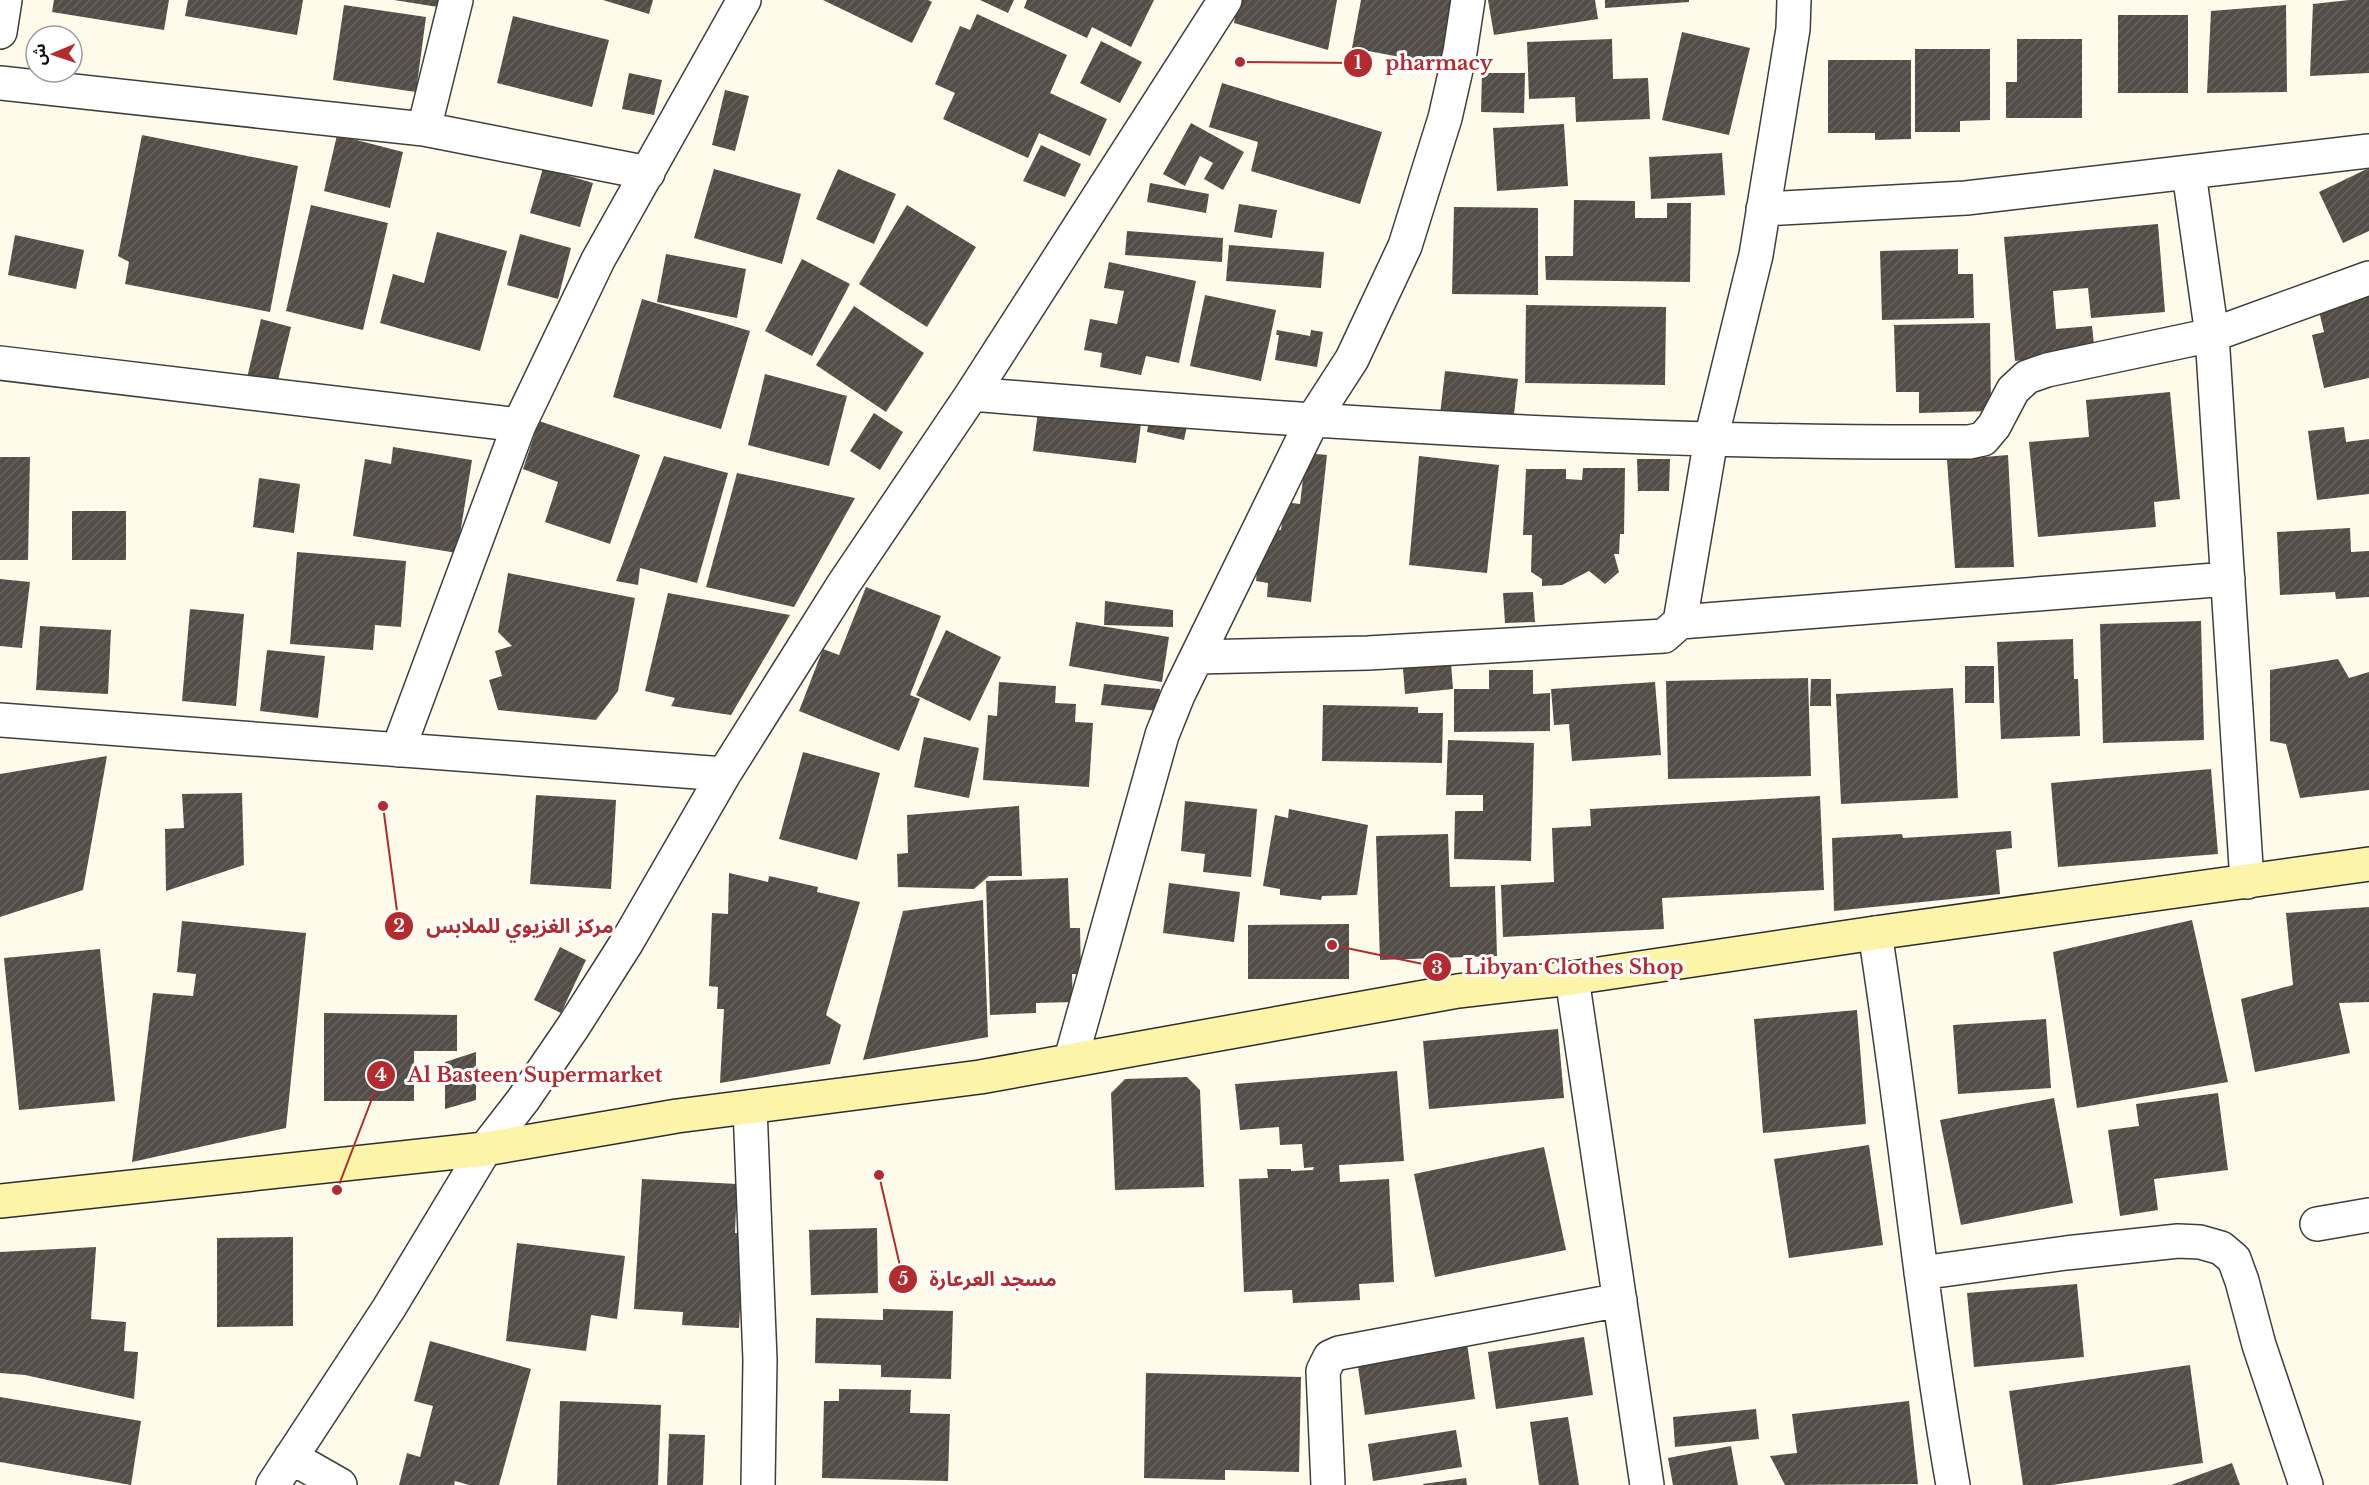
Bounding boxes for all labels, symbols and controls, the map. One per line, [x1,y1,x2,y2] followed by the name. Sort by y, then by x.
[24,24,84,84] north arrow
[29,43,49,66] text: ش
[1343,44,1504,82] callout: pharmacy
[1385,51,1494,75] text: pharmacy
[1354,52,1362,74] text: 1
[384,907,625,945] callout: مركز الغزيوي للملابس
[426,914,614,943] text: مركز الغزيوي للملابس
[393,915,405,937] text: 2
[1422,948,1695,986] callout: Libyan Clothes Shop
[1464,955,1684,979] text: Libyan Clothes Shop
[1431,957,1443,979] text: 3
[366,1056,674,1094] callout: Al Basteen Supermarket
[407,1063,663,1087] text: Al Basteen Supermarket
[375,1064,387,1086] text: 4
[888,1260,1069,1298] callout: مسجد العرعارة
[929,1267,1057,1291] text: مسجد العرعارة
[898,1268,908,1290] text: 5

